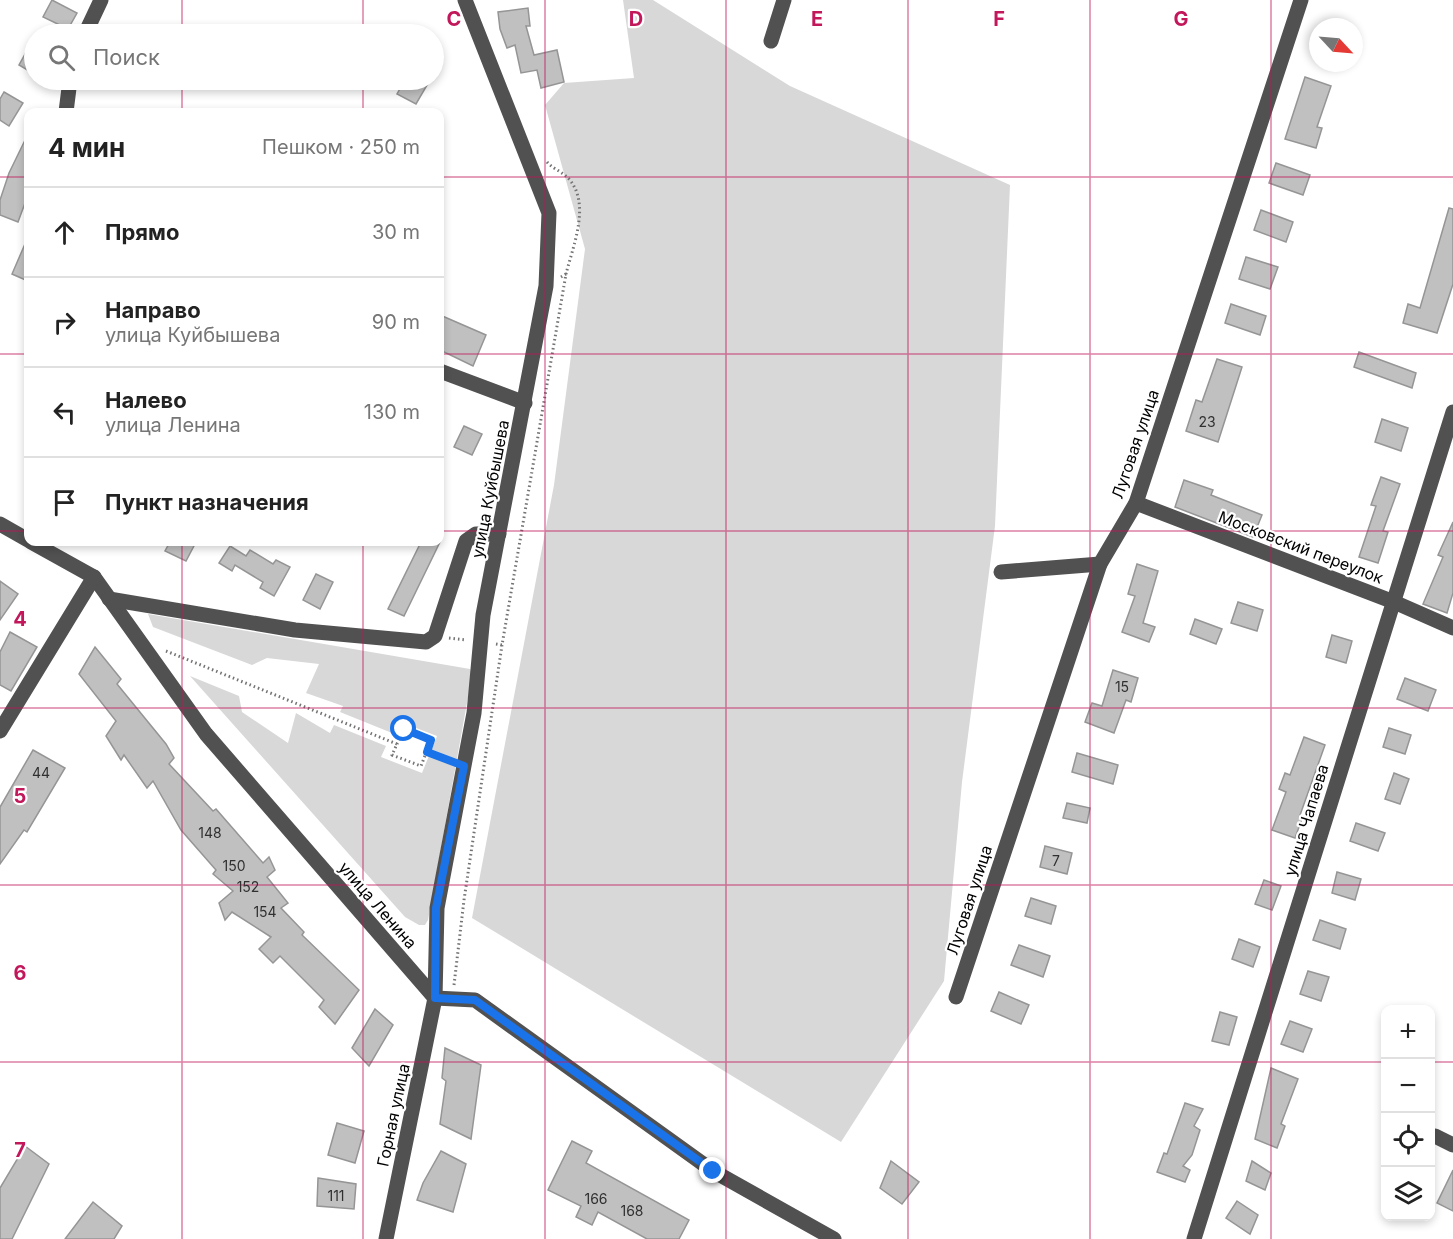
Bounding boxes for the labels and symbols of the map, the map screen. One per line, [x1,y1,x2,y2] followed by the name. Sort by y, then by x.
[447,7,461,31] text: C
[629,7,643,31] text: D
[811,7,823,31] text: E
[993,7,1005,31] text: F
[1173,7,1189,31] text: G
[1309,18,1363,72] north arrow
[1107,387,1163,501] street label: Луговая улица
[1198,413,1216,430] house number: 23
[467,418,513,560] street label: улица Куйбышева
[1216,506,1386,588] street label: Московский переулок
[13,607,27,631] text: 4
[1115,678,1129,695] house number: 15
[390,715,416,741] route start
[1279,762,1333,878] street label: улица Чапаева
[32,764,50,781] house number: 44
[14,784,26,808] text: 5
[198,824,222,841] house number: 148
[942,843,996,957] street label: Луговая улица
[1052,852,1060,869] house number: 7
[222,857,246,874] house number: 150
[335,857,421,953] street label: улица Ленина
[237,878,259,895] house number: 152
[253,903,277,920] house number: 154
[14,961,27,985] text: 6
[372,1062,414,1168] street label: Горная улица
[14,1138,26,1162] text: 7
[699,1157,725,1183] route end
[327,1187,345,1204] house number: 111
[584,1190,608,1207] house number: 166
[620,1202,644,1219] house number: 168

